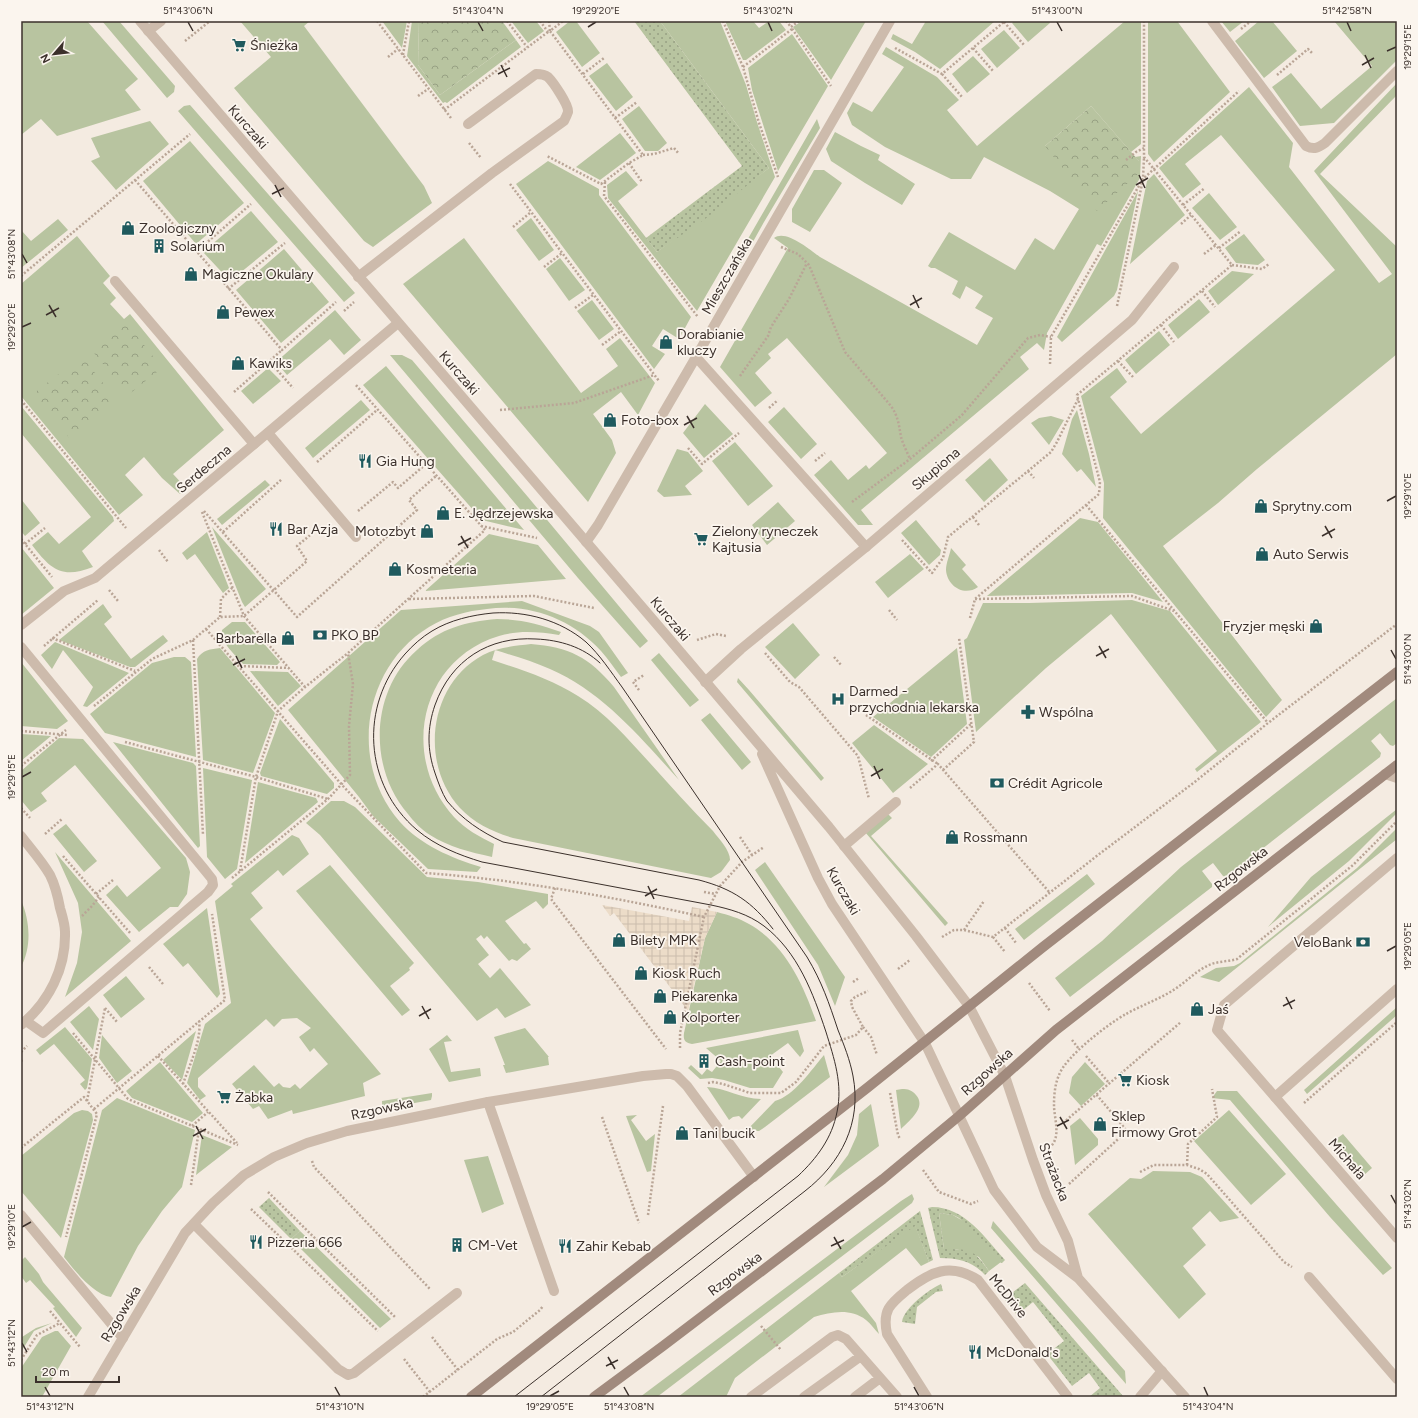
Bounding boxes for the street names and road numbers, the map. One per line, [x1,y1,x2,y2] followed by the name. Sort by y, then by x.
[224,102,272,152] street label: Kurczaki
[698,235,756,317] street label: Mieszczańska
[435,348,483,398] street label: Kurczaki
[173,441,235,497] street label: Serdeczna
[908,444,964,494] street label: Skupiona
[647,593,693,645] street label: Kurczaki
[1211,843,1271,895] street label: Rzgowska
[822,864,864,918] street label: Kurczaki
[958,1045,1016,1099] street label: Rzgowska
[349,1094,415,1124] street label: Rzgowska
[1325,1135,1369,1183] street label: Michała
[1035,1140,1073,1204] street label: Strażacka
[705,1248,765,1300] street label: Rzgowska
[985,1271,1031,1322] street label: McDrive
[97,1283,145,1345] street label: Rzgowska

